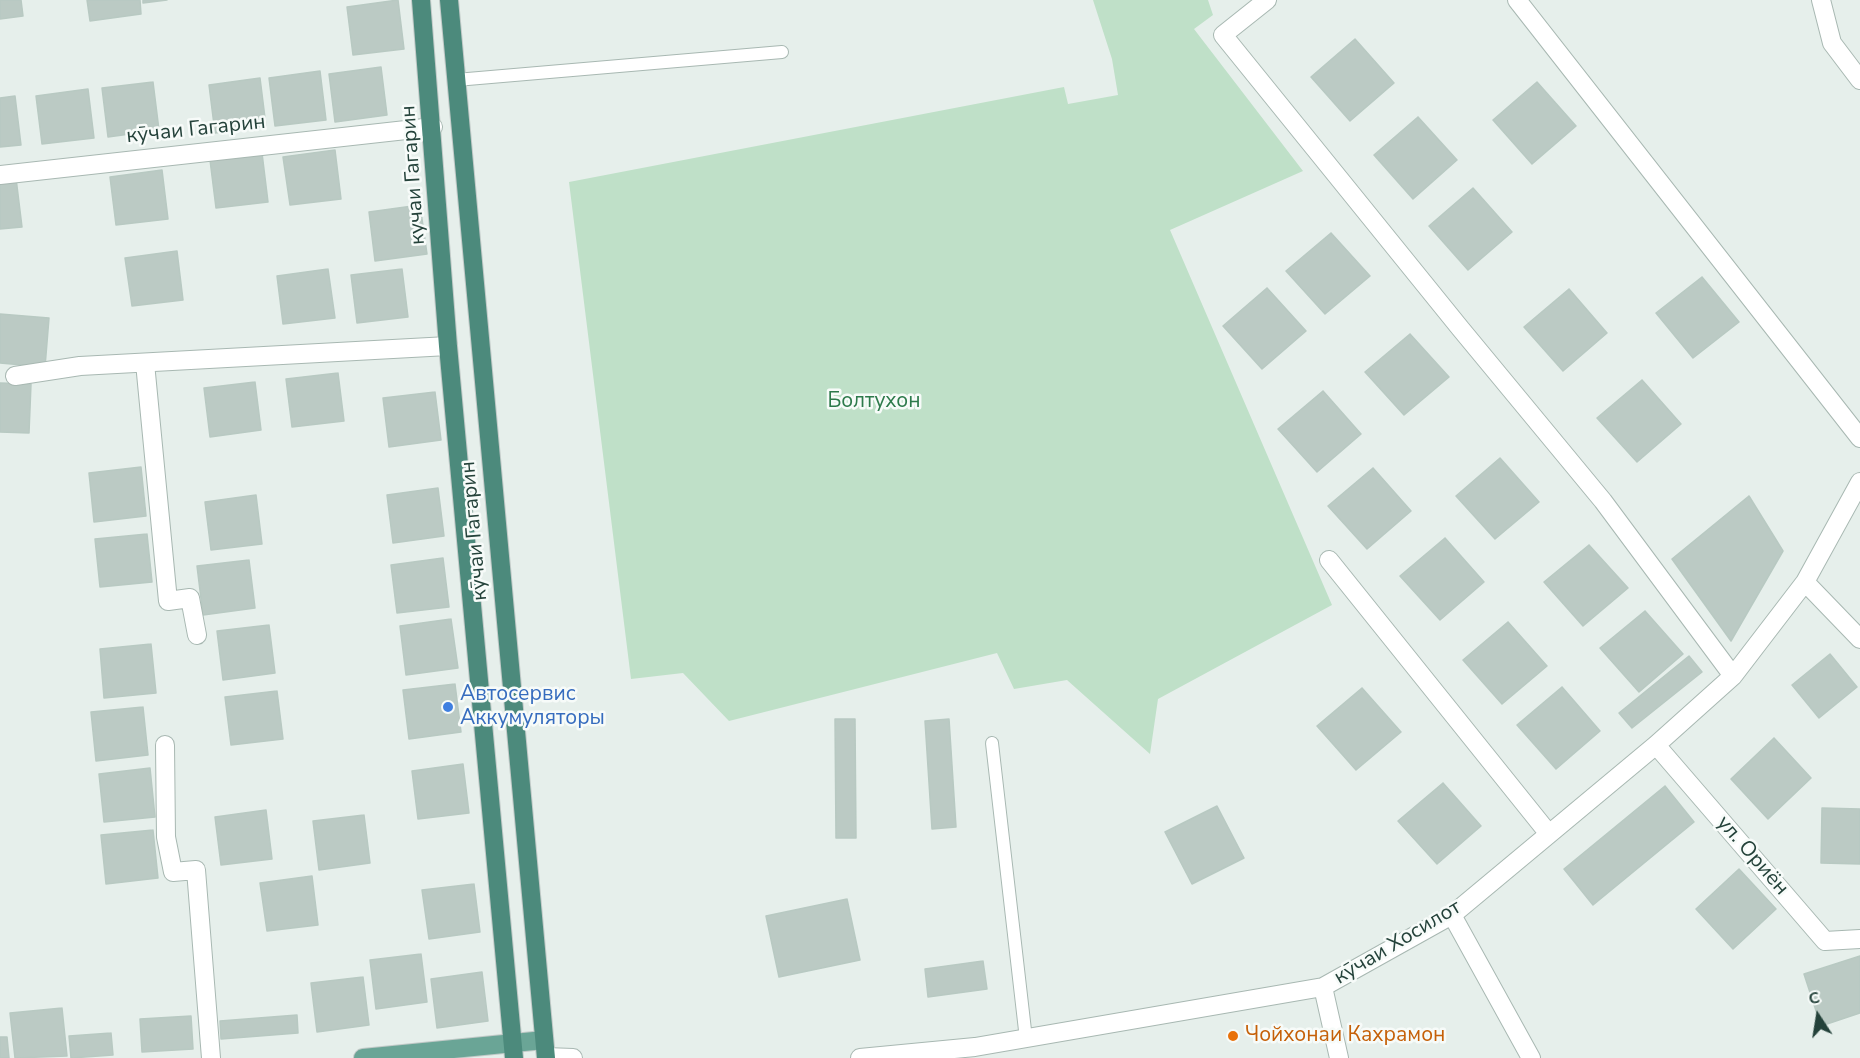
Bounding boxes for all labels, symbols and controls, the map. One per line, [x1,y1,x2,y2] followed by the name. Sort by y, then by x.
[397,104,431,246] street label: кучаи Гагарин
[125,110,267,150] street label: кӯчаи Гагарин
[827,389,921,415] park label: Болтухон
[456,460,494,602] street label: кӯчаи Гагарин
[460,682,605,732] place label: Автосервис Аккумуляторы
[441,700,455,714] marker: Автосервис Аккумуляторы
[1711,811,1793,901] street label: ул. Ориён
[1330,895,1466,991] street label: кӯчаи Хосилот
[1788,986,1848,1046] north arrow
[1807,987,1822,1010] text: С
[1245,1023,1445,1049] place label: Чойхонаи Кахрамон
[1226,1029,1240,1043] marker: Чойхонаи Кахрамон

